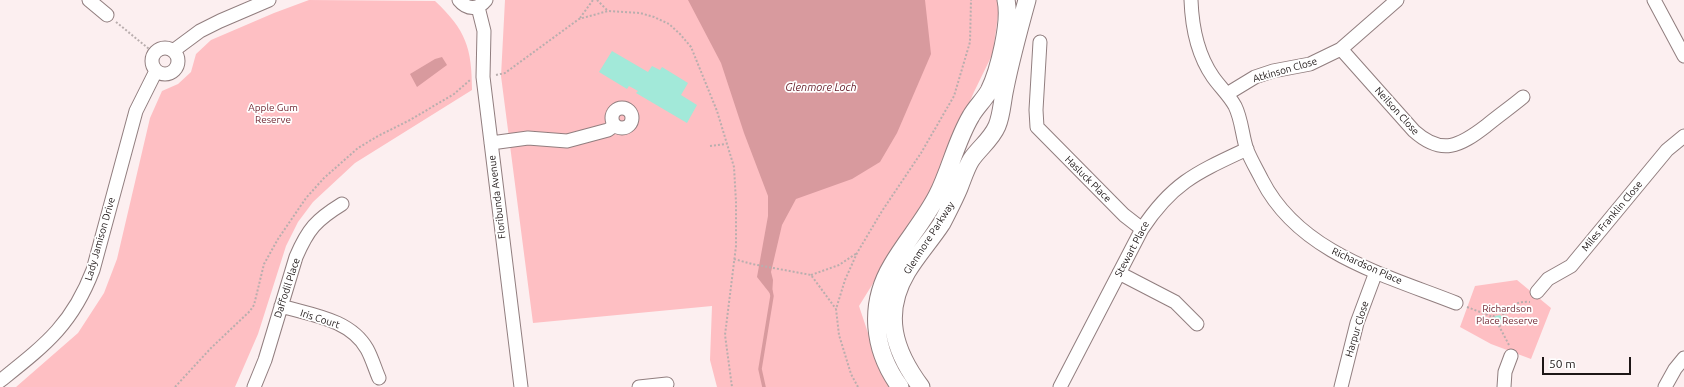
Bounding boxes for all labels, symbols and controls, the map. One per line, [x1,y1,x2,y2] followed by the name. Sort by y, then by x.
[1251,55,1319,85] street label: Atkinson Close
[785,80,857,94] water label: Glenmore Loch
[1372,85,1422,137] street label: Neilson Close
[248,102,298,126] park label: Apple Gum Reserve
[1062,153,1114,205] street label: Hasluck Place
[486,154,508,240] street label: Floribunda Avenue
[1579,178,1645,254] street label: Miles Franklin Close
[82,196,118,282] street label: Lady Jamison Drive
[901,199,957,277] street label: Glenmore Parkway
[1112,219,1152,279] street label: Stewart Place
[1330,245,1404,287] street label: Richardson Place
[272,256,302,320] street label: Daffodil Place
[1343,300,1371,358] street label: Harpur Close
[1476,303,1538,326] park label: Richardson Place Reserve
[299,307,341,331] street label: Iris Court
[1544,349,1633,375] scale bar
[1549,357,1576,370] text: 50 m

